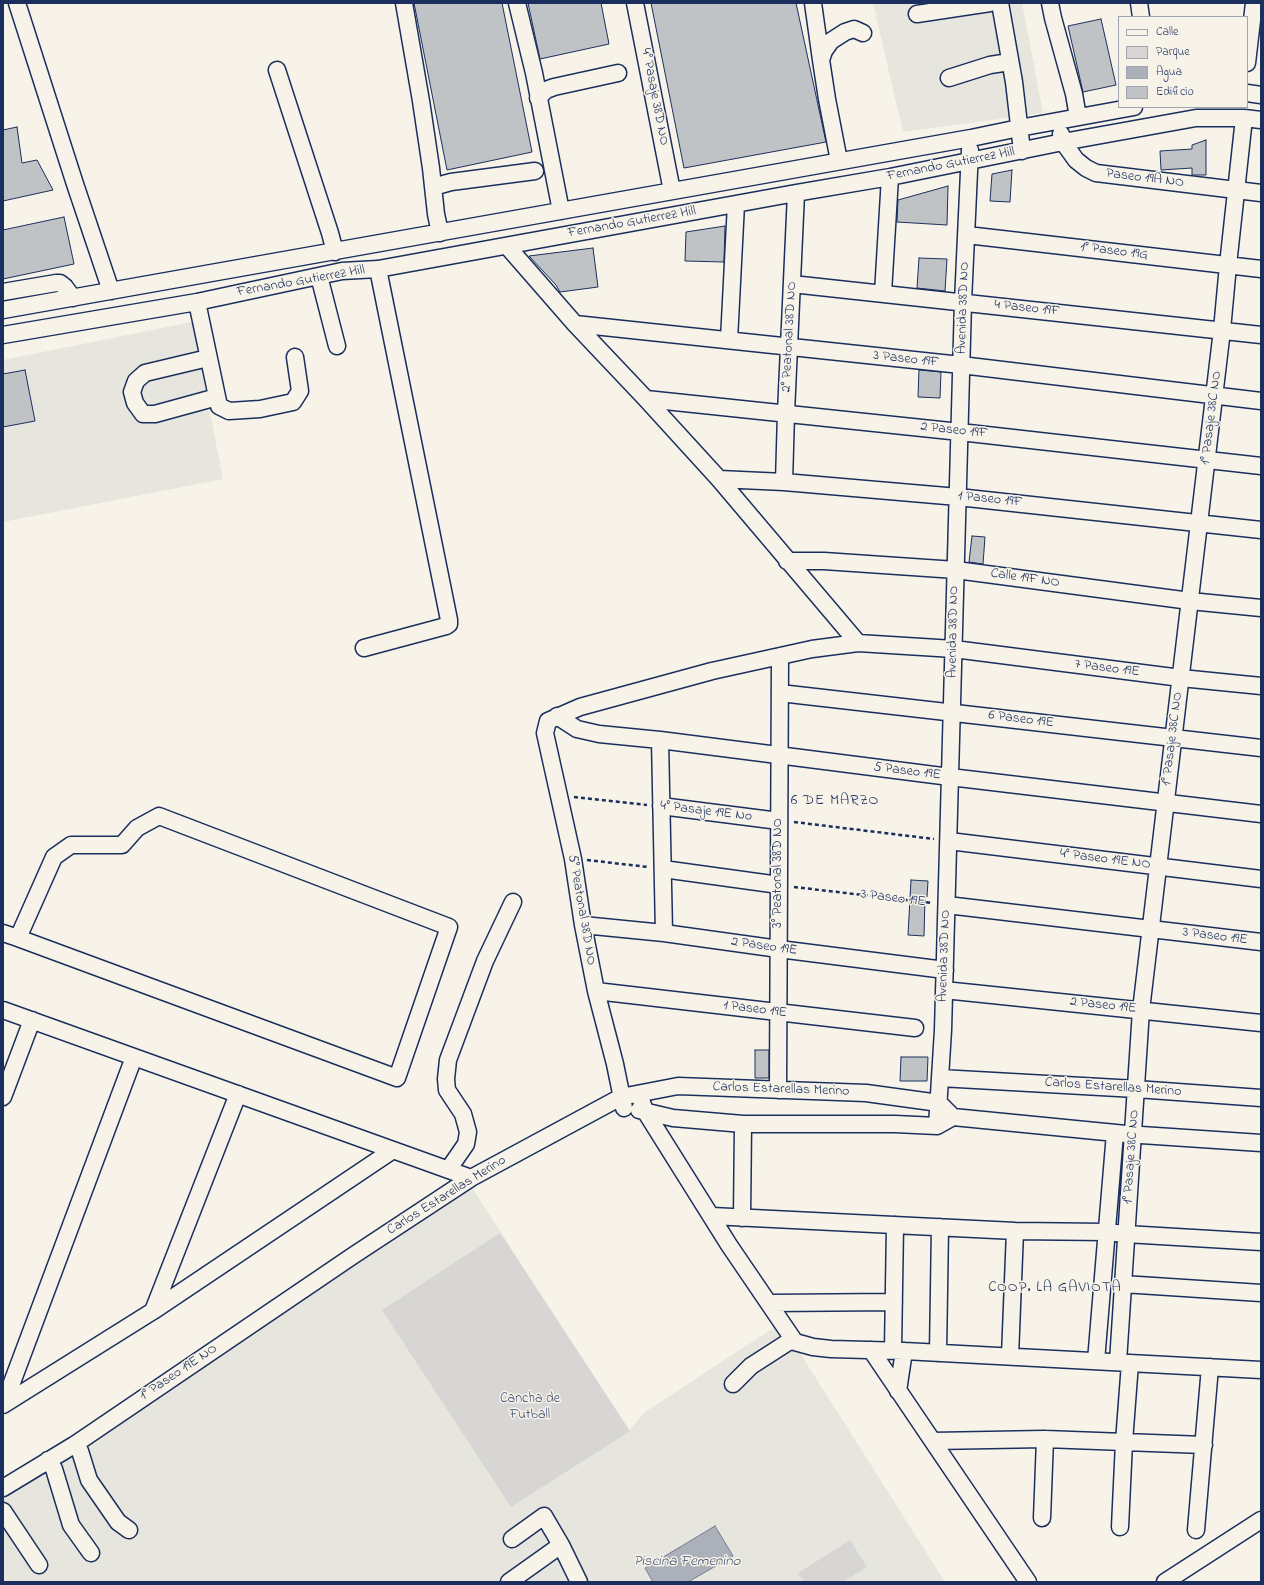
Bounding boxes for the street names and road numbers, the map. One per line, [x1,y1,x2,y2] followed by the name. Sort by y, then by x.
[636,47,672,147] street label: 4° Pasaje 38D NO
[886,144,1016,186] street label: Fernando Gutierrez Hill
[1105,166,1185,192] street label: Paseo 19A NO
[567,203,697,243] street label: Fernando Gutierrez Hill
[1079,240,1149,264] street label: 1° Paseo 19G
[954,261,974,355] street label: Avenida 38D NO
[236,262,366,302] street label: Fernando Gutierrez Hill
[779,281,801,393] street label: 2° Peatonal 38D NO
[993,297,1061,321] street label: 4 Paseo 19F
[872,348,940,372] street label: 3 Paseo 19F
[1198,370,1226,466] street label: 1° Pasaje 38C NO
[920,419,988,443] street label: 2 Paseo 19F
[957,488,1023,512] street label: 1 Paseo 19F
[989,566,1061,592] street label: Calle 19F NO
[945,586,963,678] street label: Avenida 38D NO
[1074,657,1140,681] street label: 7 Paseo 19E
[1159,691,1187,787] street label: 1° Pasaje 38C NO
[987,708,1055,732] street label: 6 Paseo 19E
[872,760,942,784] street label: 5 Paseo 19E
[659,798,753,826] street label: 4° Pasaje 19E No
[771,818,787,928] street label: 3° Peatonal 38D NO
[1059,846,1151,874] street label: 4° Paseo 19E NO
[563,853,599,967] street label: 5° Peatonal 38D NO
[860,887,926,911] street label: 3 Paseo 19E
[935,909,955,1003] street label: Avenida 38D NO
[1182,925,1248,949] street label: 3 Paseo 19E
[730,934,798,960] street label: 2 Paseo 19E
[1069,994,1137,1018] street label: 2 Paseo 19E
[722,998,788,1022] street label: 1 Paseo 19E
[1044,1075,1182,1101] street label: Carlos Estarellas Merino
[712,1079,850,1101] street label: Carlos Estarellas Merino
[1120,1109,1144,1205] street label: 1° Pasaje 38C NO
[384,1153,510,1239] street label: Carlos Estarellas Merino
[137,1341,221,1405] street label: 1° Paseo 19E NO

